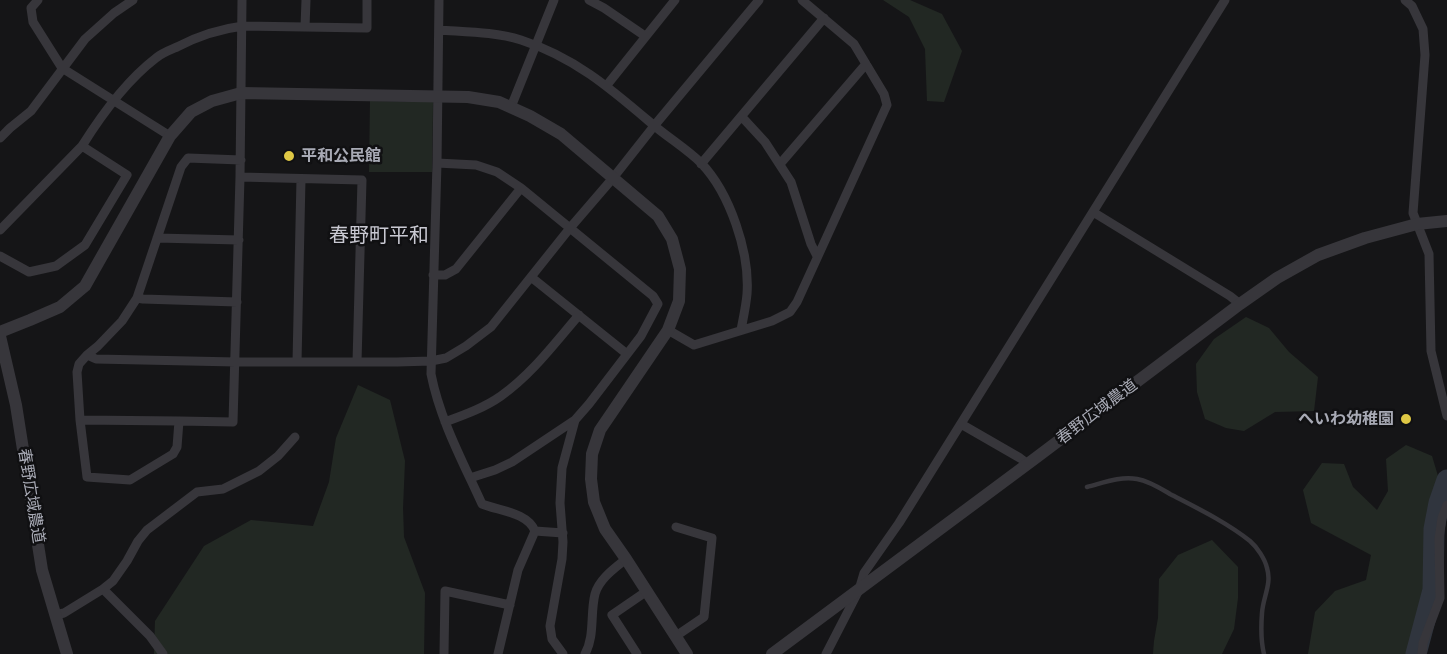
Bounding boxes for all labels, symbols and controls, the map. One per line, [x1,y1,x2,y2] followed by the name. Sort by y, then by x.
[301,146,381,166] place label: 平和公民館
[282,149,296,163] marker: 平和公民館
[329,224,429,248] district label: 春野町平和
[1053,375,1141,449] street label: 春野広域農道
[1298,409,1394,429] place label: へいわ幼稚園
[1399,412,1413,426] marker: へいわ幼稚園
[14,447,48,545] street label: 春野広域農道

